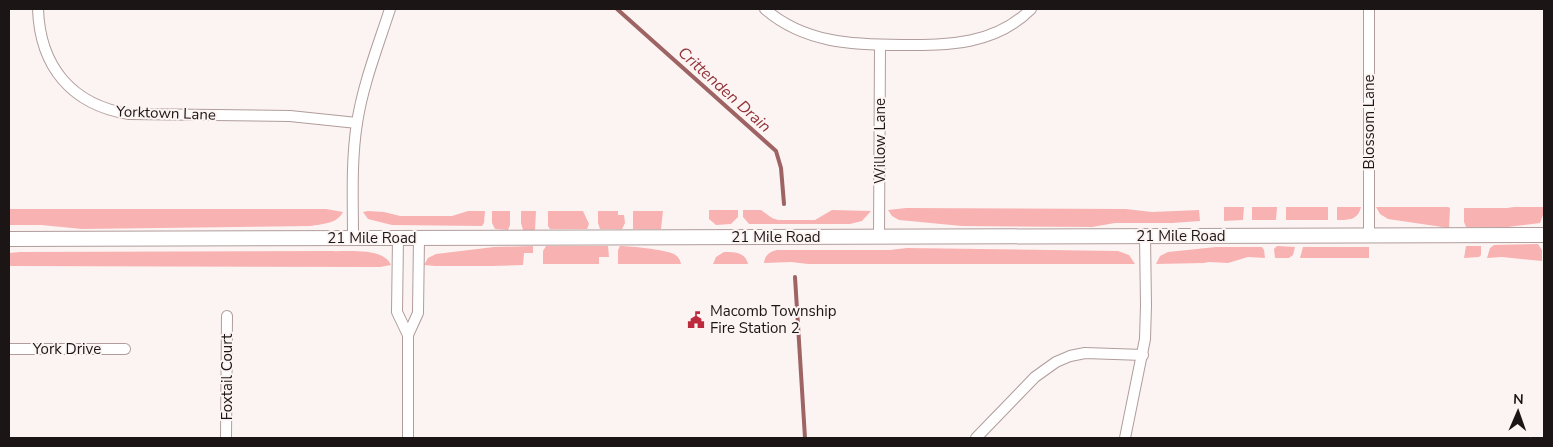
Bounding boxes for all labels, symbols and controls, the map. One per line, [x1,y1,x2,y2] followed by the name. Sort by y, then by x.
[673,42,776,138] water label: Crittenden Drain
[1359,75,1379,169] street label: Blossom Lane
[870,98,890,184] street label: Willow Lane
[115,101,216,125] street label: Yorktown Lane
[1136,226,1226,246] street label: 21 Mile Road
[731,227,821,247] street label: 21 Mile Road
[327,228,417,248] street label: 21 Mile Road
[710,301,837,338] place label: Macomb Township Fire Station 2
[686,310,706,330] public building icon: Macomb Township Fire Station 2
[217,333,237,420] street label: Foxtail Court
[32,339,101,359] street label: York Drive
[1493,387,1543,437] north arrow
[1513,390,1524,409] text: N

